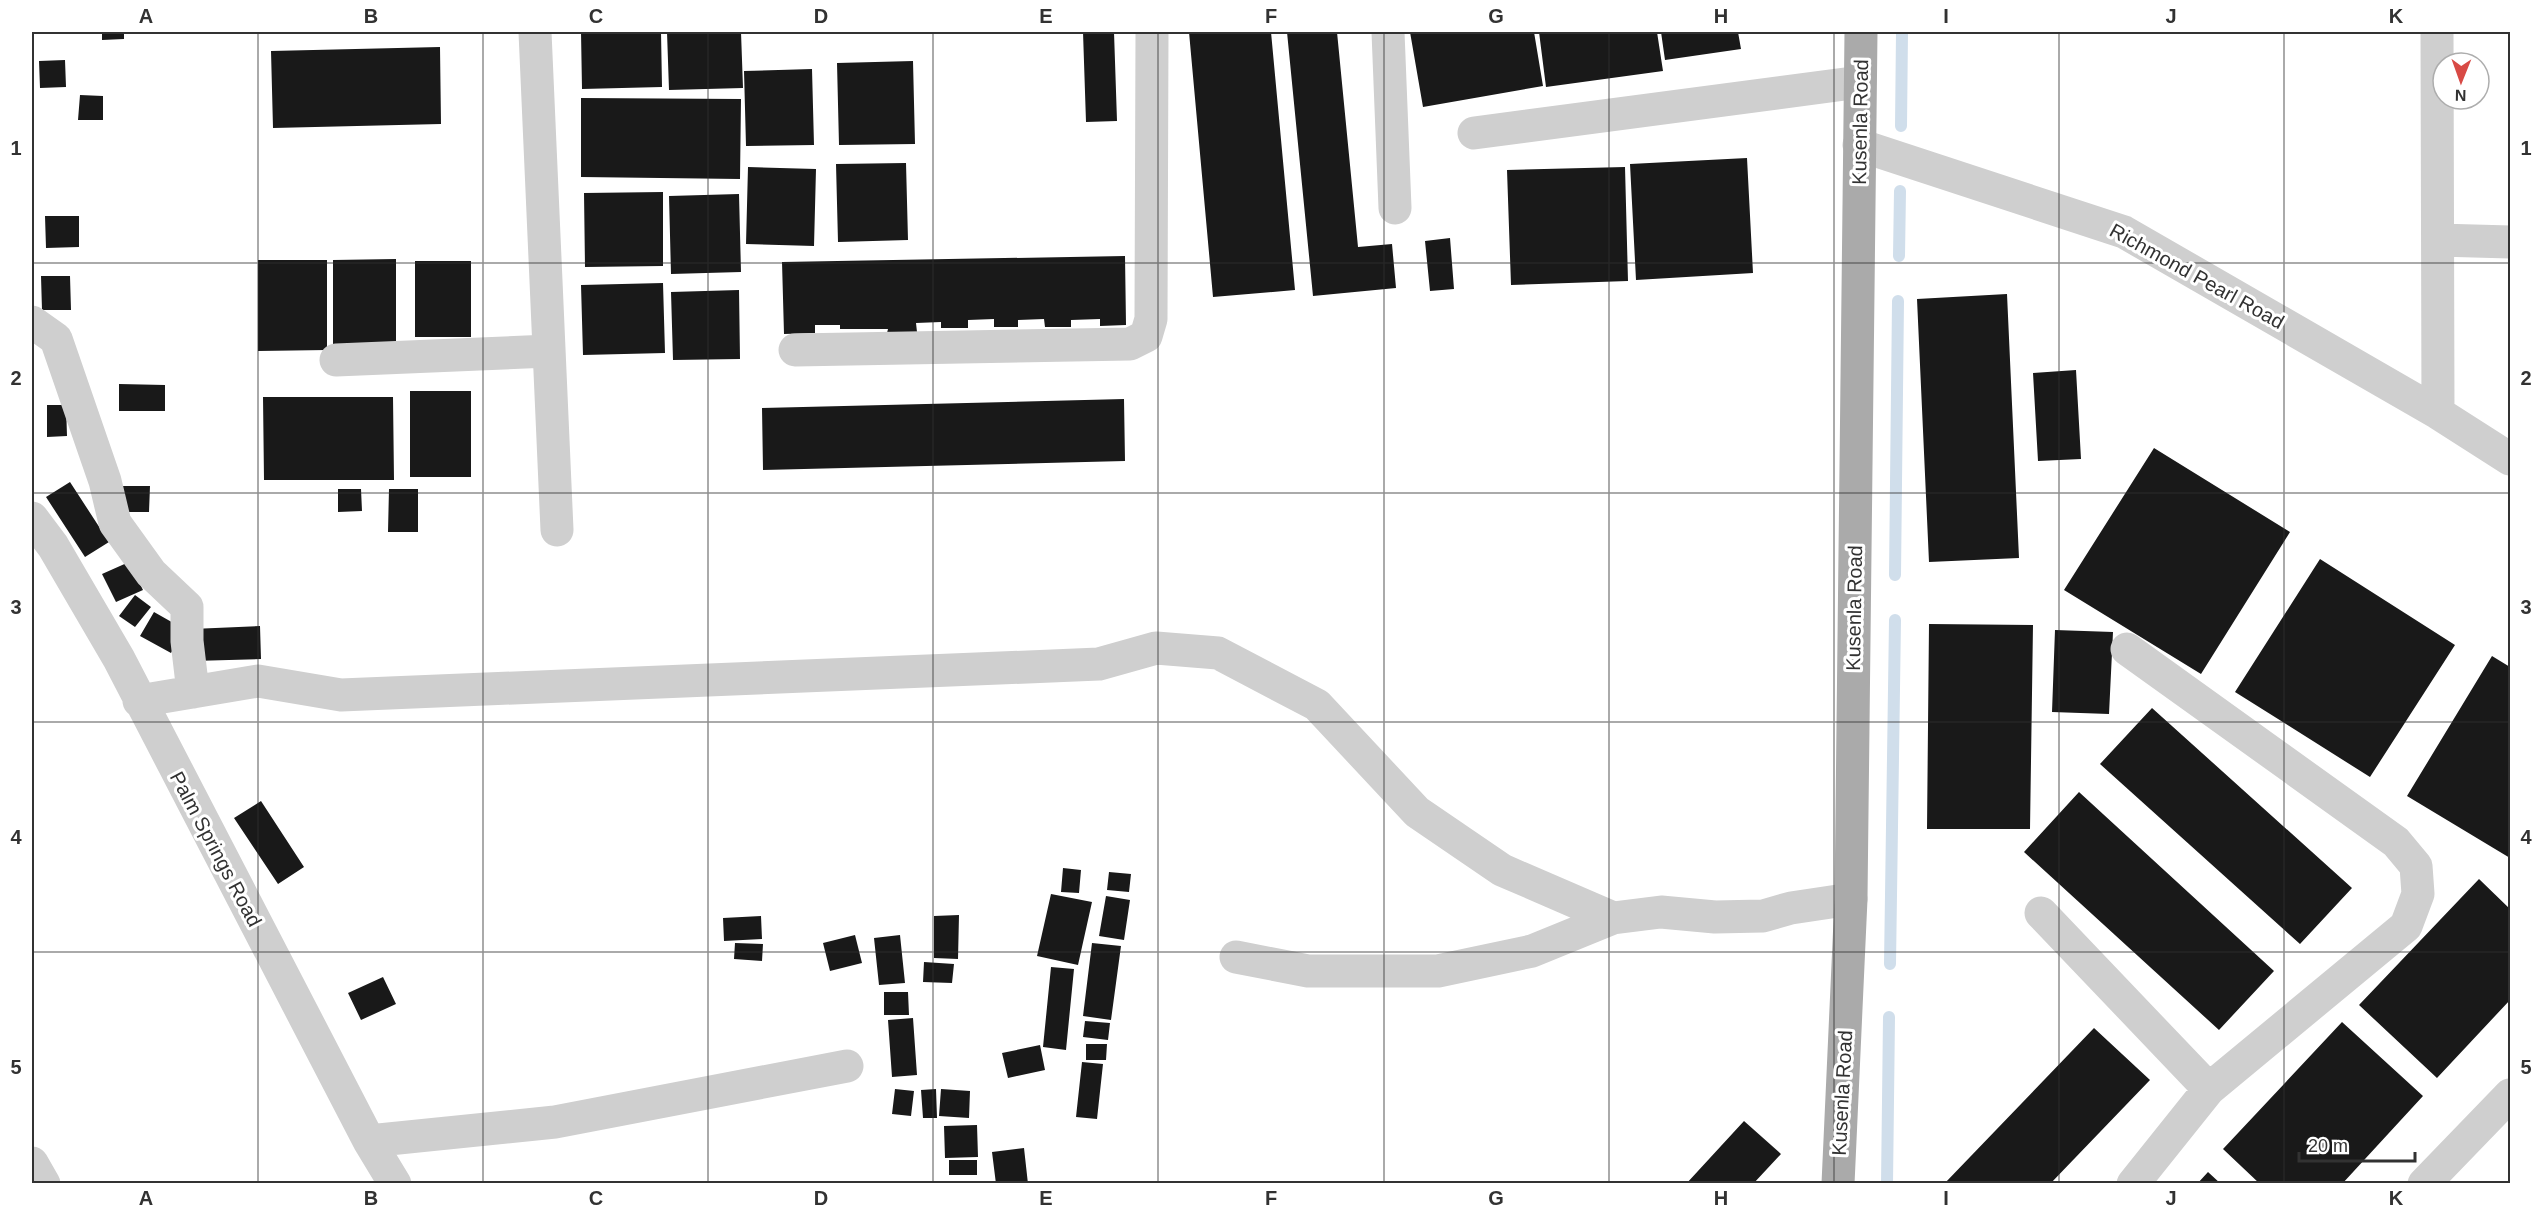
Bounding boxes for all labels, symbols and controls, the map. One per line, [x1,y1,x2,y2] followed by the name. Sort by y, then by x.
[139,5,153,27] text: A
[364,5,378,27] text: B
[589,5,603,27] text: C
[814,5,828,27] text: D
[1039,5,1053,27] text: E
[1265,5,1277,27] text: F
[1488,5,1504,27] text: G
[1714,5,1728,27] text: H
[1943,5,1949,27] text: I
[2165,5,2177,27] text: J
[2389,5,2404,27] text: K
[2431,51,2491,111] north arrow
[1848,59,1872,185] street label: Kusenla Road
[2455,87,2467,104] text: N
[10,137,22,159] text: 1
[2520,137,2532,159] text: 1
[2106,219,2288,333] street label: Richmond Pearl Road
[10,367,22,389] text: 2
[2520,367,2532,389] text: 2
[1842,545,1866,671] street label: Kusenla Road
[10,596,22,618] text: 3
[2520,596,2532,618] text: 3
[166,768,266,930] street label: Palm Springs Road
[10,826,22,848] text: 4
[2520,826,2532,848] text: 4
[1828,1030,1856,1156] street label: Kusenla Road
[10,1056,22,1078] text: 5
[2520,1056,2532,1078] text: 5
[2299,1125,2414,1163] scale bar
[2308,1136,2348,1156] text: 20 m
[139,1187,153,1209] text: A
[364,1187,378,1209] text: B
[589,1187,603,1209] text: C
[814,1187,828,1209] text: D
[1039,1187,1053,1209] text: E
[1265,1187,1277,1209] text: F
[1488,1187,1504,1209] text: G
[1714,1187,1728,1209] text: H
[1943,1187,1949,1209] text: I
[2165,1187,2177,1209] text: J
[2389,1187,2404,1209] text: K

